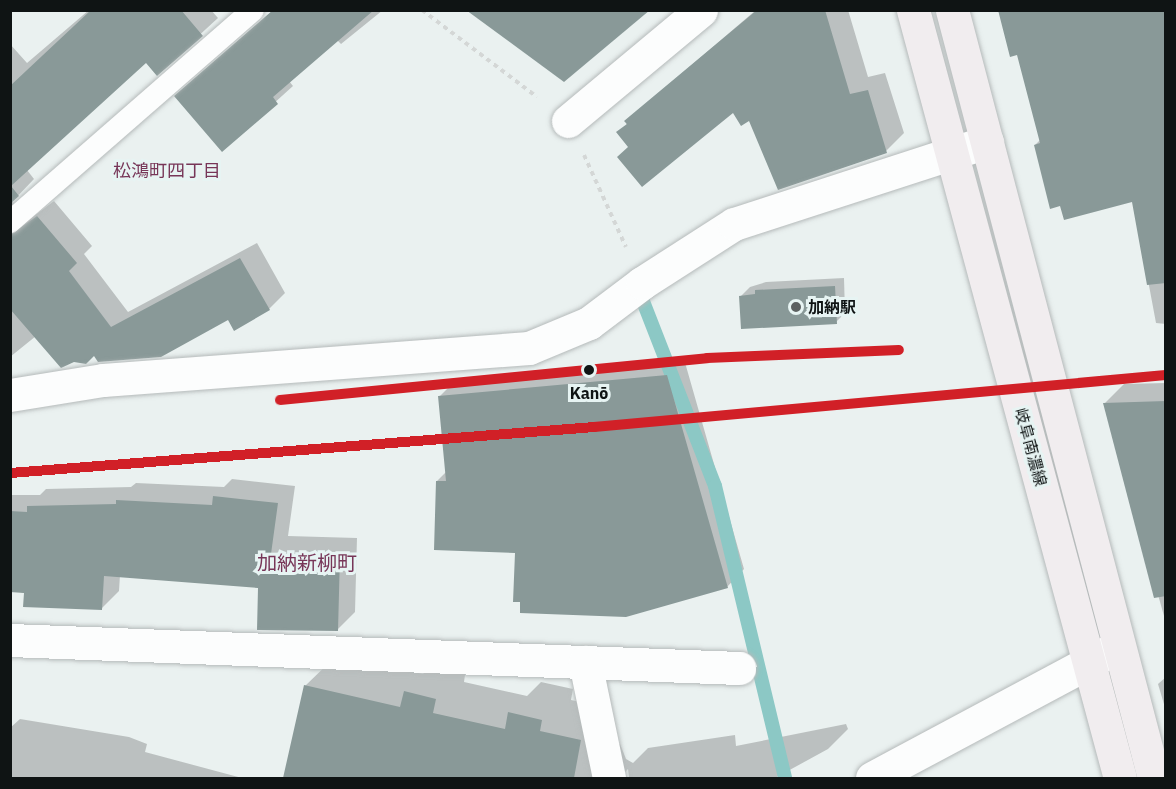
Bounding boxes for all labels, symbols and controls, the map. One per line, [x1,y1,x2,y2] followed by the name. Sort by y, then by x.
[113,160,221,182] district label: 松鴻町四丁目
[808,297,856,317] place label: 加納駅
[789,300,803,314] marker: 加納駅
[578,359,600,381] marker: Kanō
[570,383,608,403] place label: Kanō
[1011,406,1051,488] street label: 岐阜南濃線
[257,550,357,574] district label: 加納新柳町

